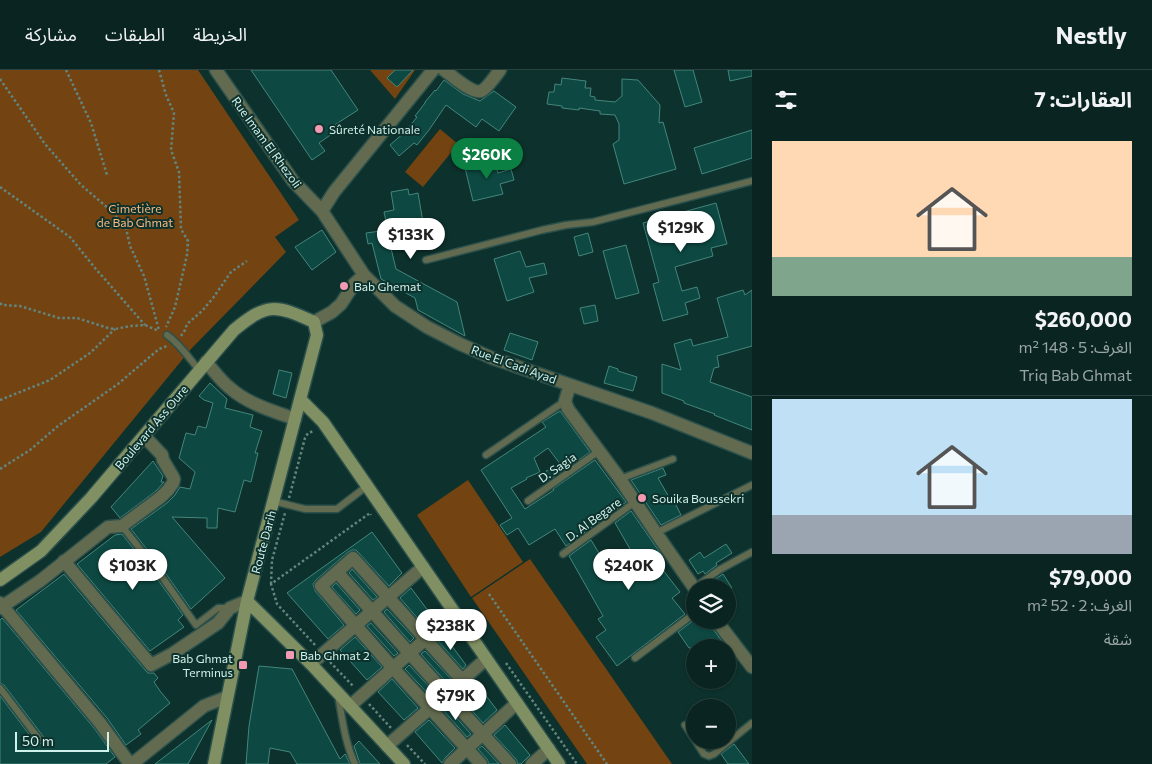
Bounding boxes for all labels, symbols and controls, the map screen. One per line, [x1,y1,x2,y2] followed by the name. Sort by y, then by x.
[1055,20,1127,49] text: Nestly
[25,23,77,45] text: مشاركة
[105,23,165,45] text: الطبقات
[193,23,247,45] text: الخريطة
[772,86,800,114] icon: filters
[1034,86,1132,111] text: العقارات: 7
[229,94,305,190] street label: Rue Imam El Rhezoli
[329,122,420,136] place label: Sûreté Nationale
[313,123,325,135] marker: Sûreté Nationale
[452,138,522,180] pin: $260K
[462,144,512,163] text: $260K
[907,174,997,264] icon: home
[97,201,173,229] park label: Cimetière de Bab Ghmat
[646,210,716,253] pin: $129K
[658,217,704,236] text: $129K
[376,218,446,260] pin: $133K
[388,224,434,243] text: $133K
[354,279,421,293] place label: Bab Ghemat
[338,280,350,292] marker: Bab Ghemat
[1035,306,1132,331] text: $260,000
[1019,337,1132,356] text: الغرف: 5 · 148 m²
[469,342,559,386] street label: Rue El Cadi Ayad
[1019,365,1132,384] text: Triq Bab Ghmat
[112,382,190,472] street label: Boulevard Ass Oure
[907,432,997,522] icon: home
[535,449,579,485] street label: D. Sagia
[652,491,744,505] place label: Souika Boussekri
[636,492,648,504] marker: Souika Boussekri
[563,494,623,544] street label: D. Al Begare
[248,509,278,575] street label: Route Darih
[98,548,168,591] pin: $103K
[594,548,664,591] pin: $240K
[109,555,157,574] text: $103K
[604,555,654,574] text: $240K
[1049,564,1132,589] text: $79,000
[686,579,736,749] map controls
[686,579,736,629] button: layers
[1027,595,1132,614] text: الغرف: 2 · 52 m²
[416,608,486,651] pin: $238K
[427,615,475,634] text: $238K
[1104,629,1132,648] text: شقة
[686,639,736,689] button: +
[300,648,370,662] place label: Bab Ghmat 2
[284,649,296,661] marker: Bab Ghmat 2
[172,651,233,679] place label: Bab Ghmat Terminus
[237,659,249,671] marker: Bab Ghmat Terminus
[426,678,486,721] pin: $79K
[437,685,475,704] text: $79K
[686,699,736,749] button: −
[15,729,109,752] scale bar
[22,732,54,749] text: 50 m

